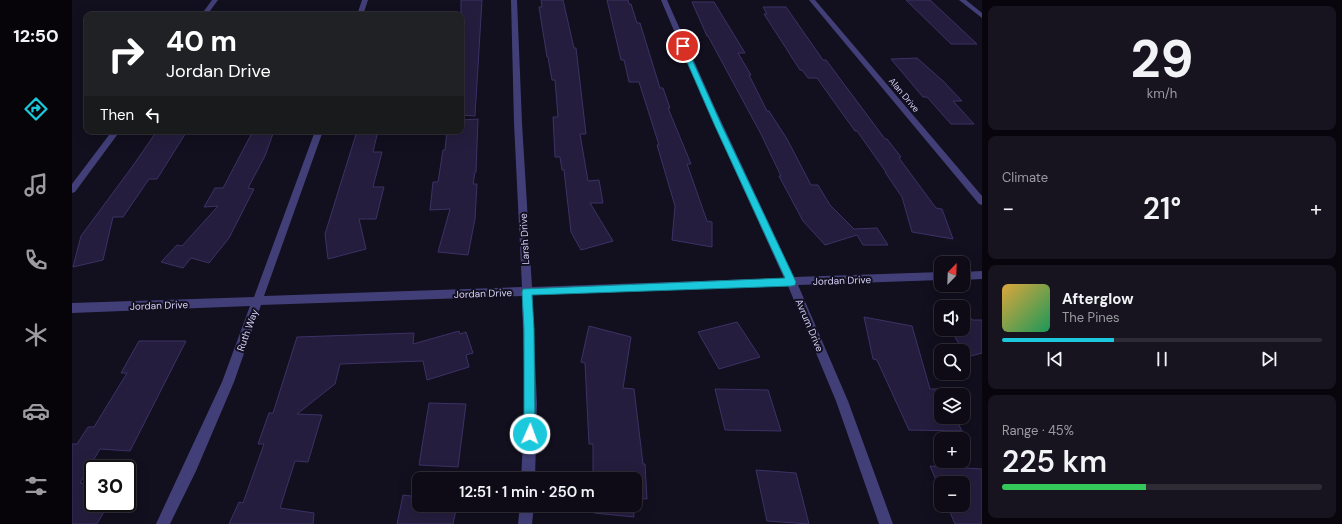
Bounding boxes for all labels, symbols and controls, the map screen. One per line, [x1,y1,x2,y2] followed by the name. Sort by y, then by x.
[166,23,237,60] text: 40 m
[13,24,59,48] text: 12:50
[1131,25,1193,93] text: 29
[100,28,152,80] icon: right
[666,29,700,63] pin
[672,35,694,57] icon: arrive
[166,59,271,83] text: Jordan Drive
[886,75,922,115] street label: Alan Drive
[1147,85,1177,102] text: km/h
[22,95,50,123] icon: directions
[142,104,164,126] icon: left
[100,105,134,125] text: Then
[1002,169,1048,186] text: Climate
[22,171,50,199] icon: music
[1143,189,1181,228] text: 21°
[1002,194,1014,223] text: −
[1310,194,1322,223] text: +
[517,213,532,265] street label: Larsh Drive
[22,246,50,274] icon: phone
[934,256,970,292] north arrow
[934,256,970,512] map controls
[813,273,872,288] street label: Jordan Drive
[454,286,513,301] street label: Jordan Drive
[1062,289,1134,309] text: Afterglow
[793,297,827,354] street label: Avrum Drive
[130,298,189,313] street label: Jordan Drive
[934,300,970,336] button: sound
[234,307,261,353] street label: Ruth Way
[1062,309,1120,326] text: The Pines
[22,321,50,349] icon: climate
[934,344,970,380] button: search
[1044,348,1066,370] icon: previous
[1151,348,1173,370] icon: pause
[1258,348,1280,370] icon: next
[934,388,970,424] button: layers
[22,397,50,425] icon: car
[509,413,551,455] position arrow
[1002,422,1074,439] text: Range · 45%
[934,432,970,468] button: +
[1002,442,1107,481] text: 225 km
[84,460,136,512] speed limit sign: 30
[22,472,50,500] icon: filters
[934,476,970,512] button: −
[459,482,595,502] text: 12:51 · 1 min · 250 m

